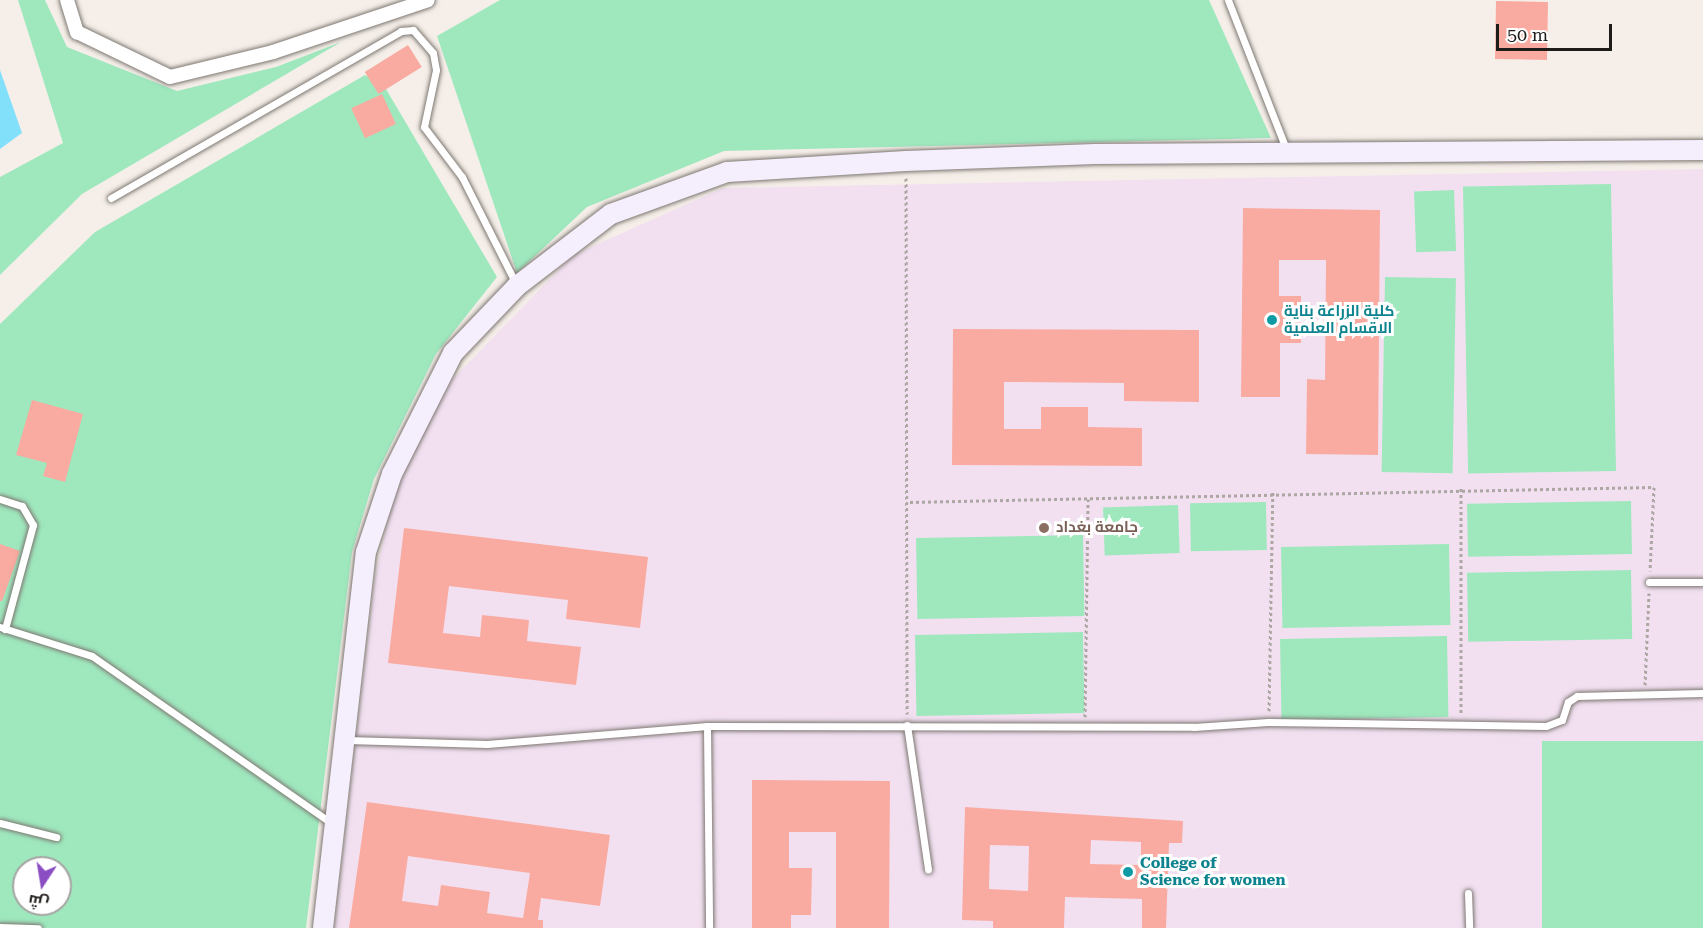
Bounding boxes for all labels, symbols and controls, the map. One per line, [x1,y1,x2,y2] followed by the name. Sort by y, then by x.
[1499,12,1614,50] scale bar
[1507,24,1548,45] text: 50 m
[1284,302,1394,337] place label: كلية الزراعة بناية الاقسام العلمية
[1265,313,1279,327] marker: كلية الزراعة بناية الاقسام العلمية
[1056,519,1138,537] place label: جامعة بغداد
[1037,521,1051,535] marker: جامعة بغداد
[1140,854,1285,889] place label: College of Science for women
[12,856,72,916] north arrow
[1121,865,1135,879] marker: College of Science for women
[27,891,51,914] text: ش

